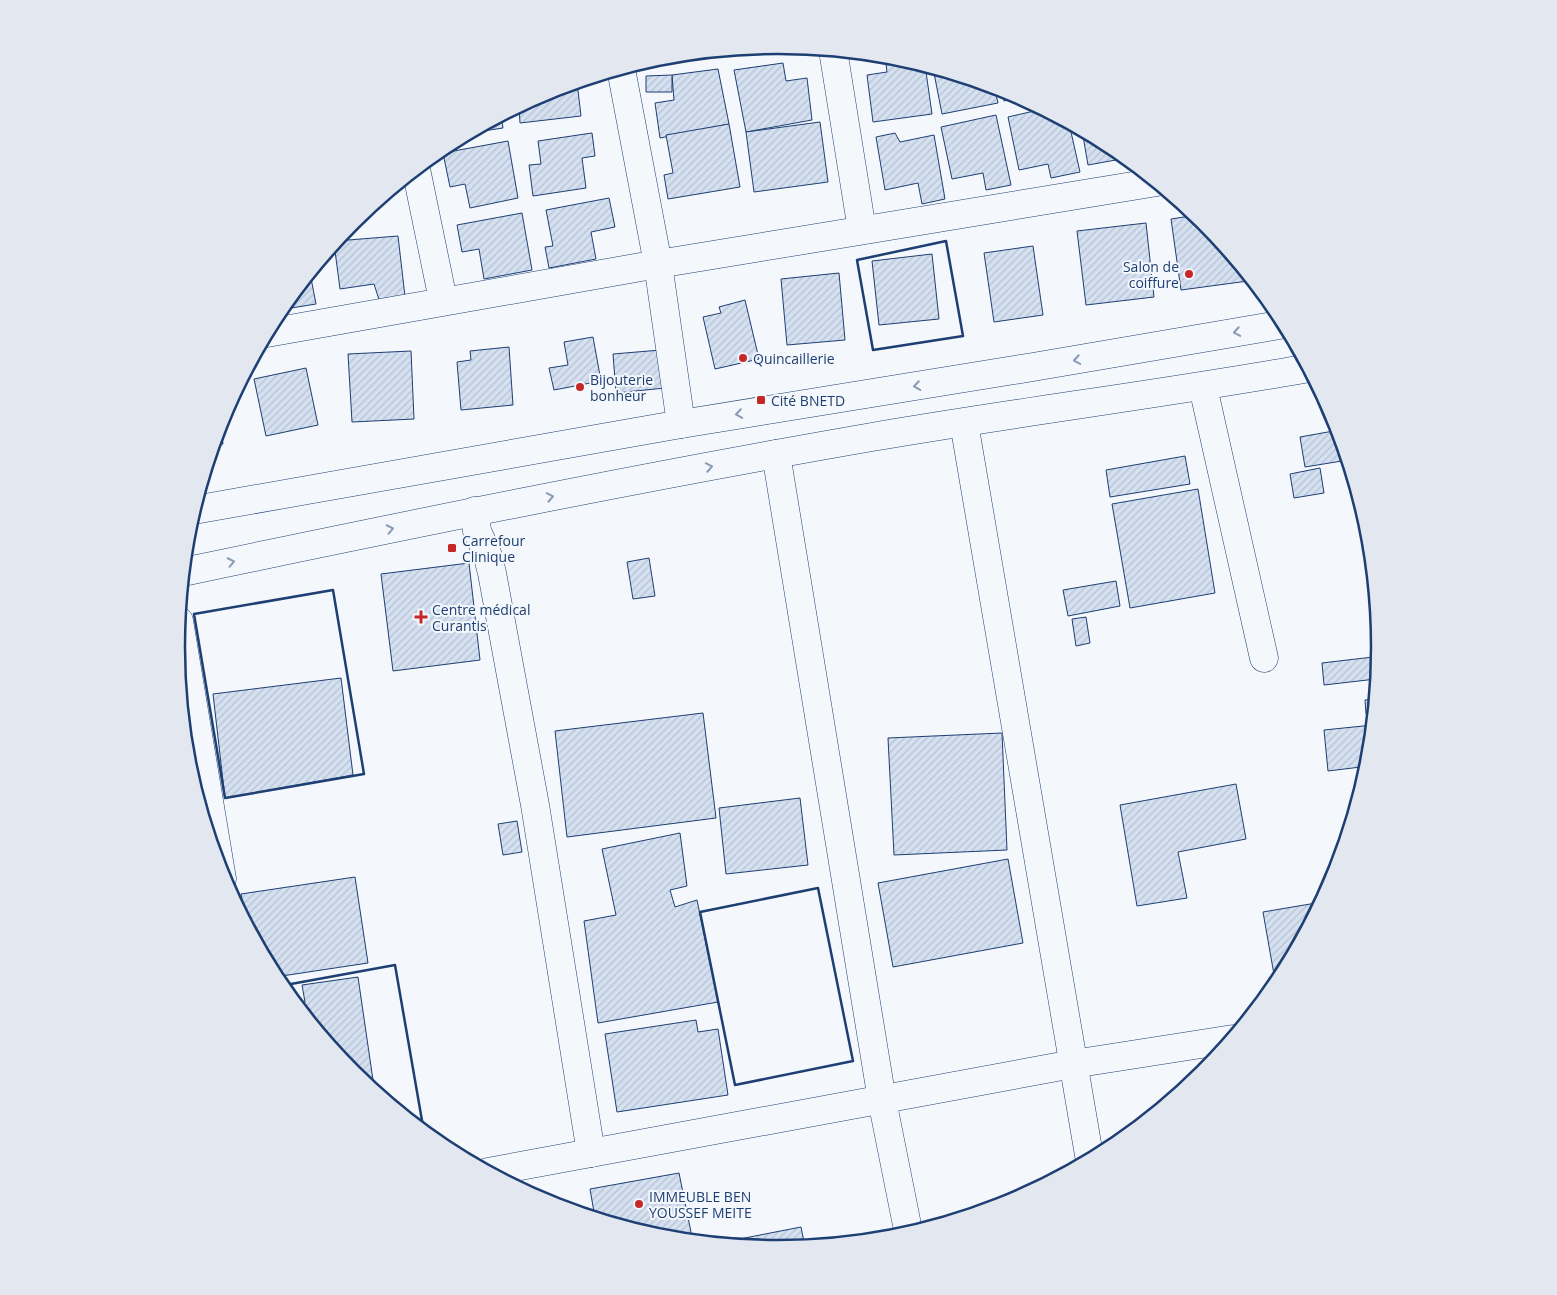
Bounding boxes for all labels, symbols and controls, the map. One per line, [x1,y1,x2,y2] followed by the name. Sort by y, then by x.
[1123,257,1179,292] place label: Salon de coiffure
[1183,268,1195,280] marker: Salon de coiffure
[1233,327,1242,337] one-way arrow
[753,349,835,368] place label: Quincaillerie
[737,352,749,364] marker: Quincaillerie
[1073,354,1082,364] one-way arrow
[590,370,653,405] place label: Bijouterie bonheur
[912,380,921,390] one-way arrow
[574,381,586,393] marker: Bijouterie bonheur
[771,391,845,410] place label: Cité BNETD
[755,394,767,406] marker: Cité BNETD
[735,409,743,419] one-way arrow
[705,462,714,472] one-way arrow
[545,492,554,502] one-way arrow
[386,524,395,534] one-way arrow
[462,531,526,566] place label: Carrefour Clinique
[446,542,458,554] marker: Carrefour Clinique
[227,557,236,568] one-way arrow
[432,600,530,635] place label: Centre médical Curantis
[414,610,428,624] marker: Centre médical Curantis
[649,1187,752,1222] place label: IMMEUBLE BEN YOUSSEF MEITE
[633,1198,645,1210] marker: IMMEUBLE BEN YOUSSEF MEITE

